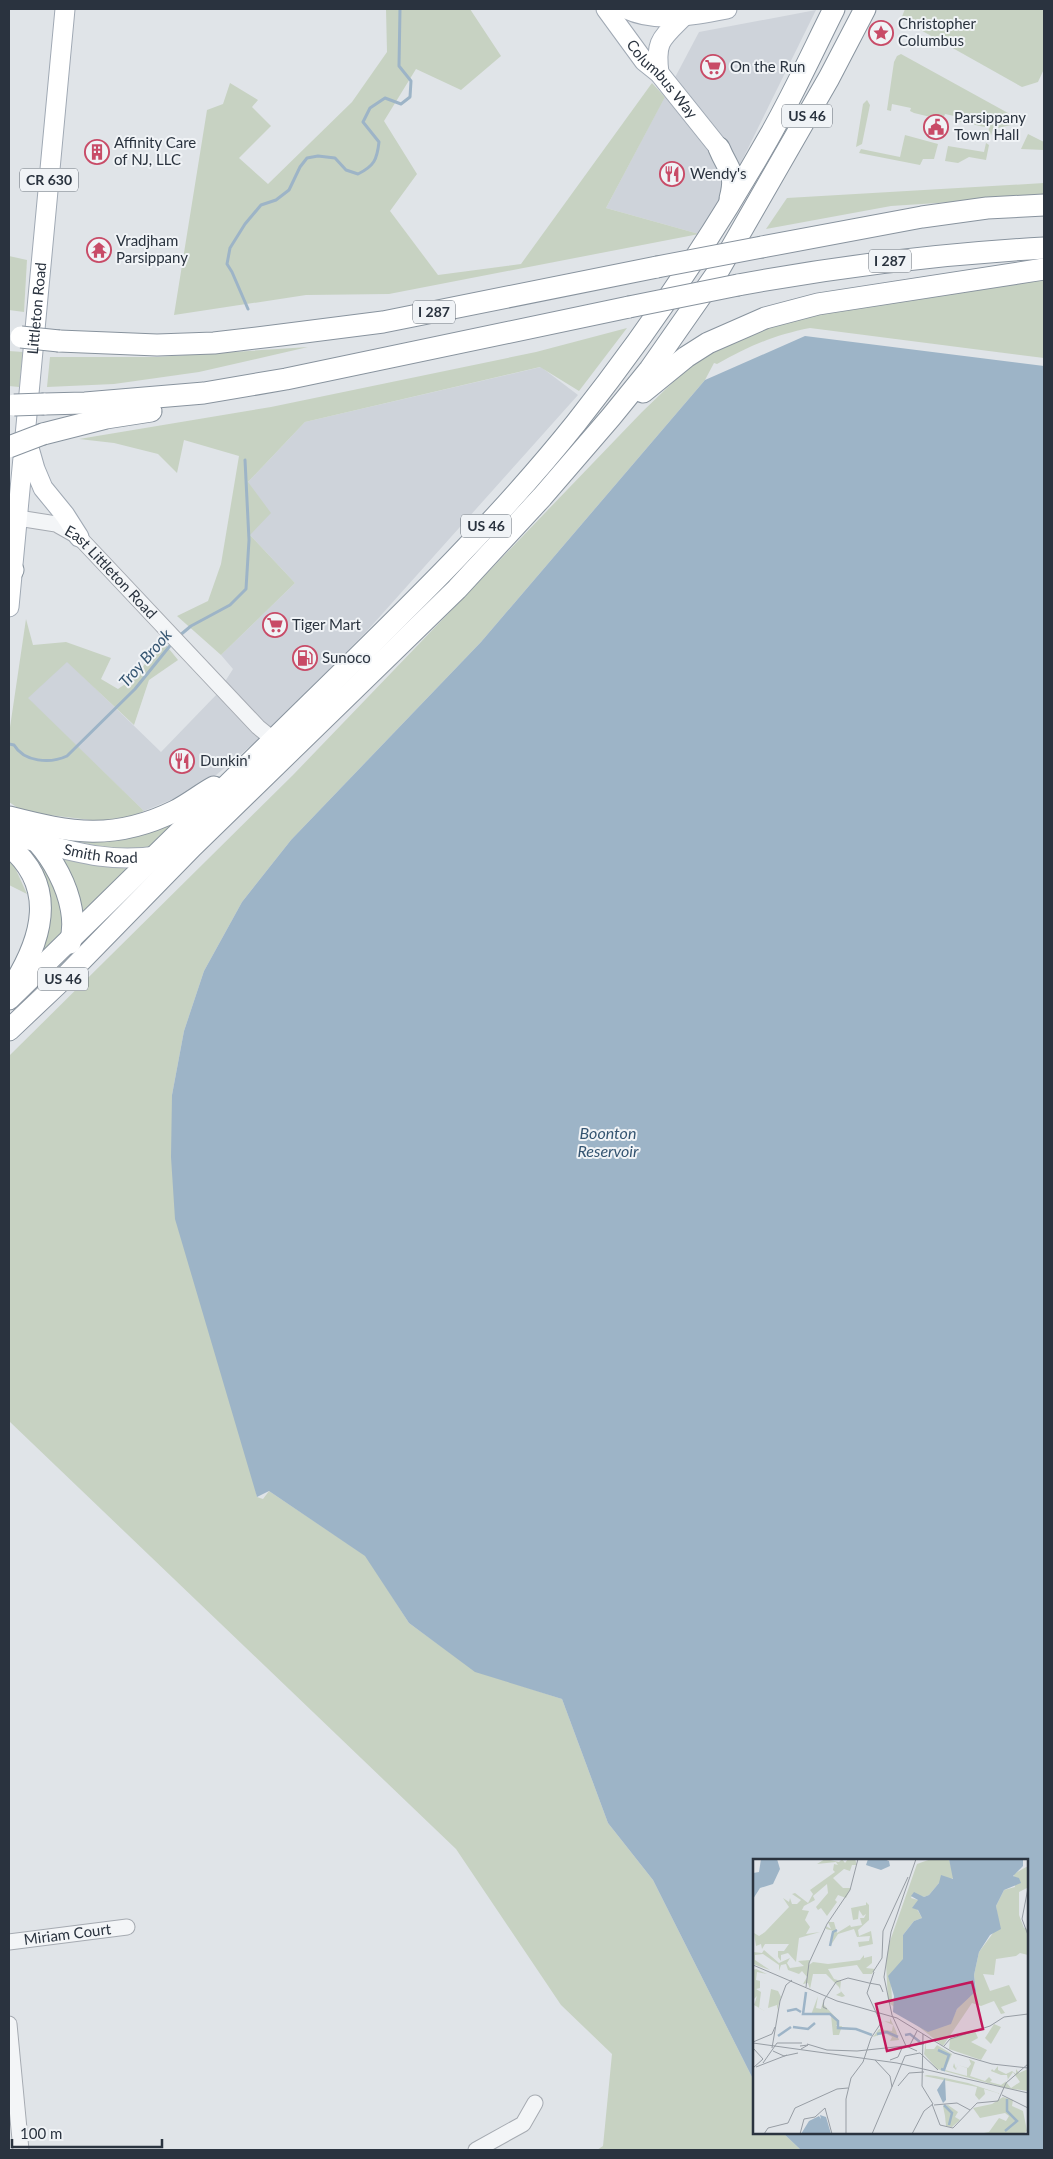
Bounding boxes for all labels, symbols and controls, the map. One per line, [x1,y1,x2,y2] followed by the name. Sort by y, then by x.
[898,14,976,49] place label: Christopher Columbus
[868,20,894,46] place icon: Christopher Columbus
[623,36,702,122] street label: Columbus Way
[700,54,726,80] supermarket icon: On the Run
[730,57,805,75] place label: On the Run
[782,104,832,128] road number: US 46
[954,108,1026,143] place label: Parsippany Town Hall
[923,114,949,140] public building icon: Parsippany Town Hall
[114,133,196,168] place label: Affinity Care of NJ, LLC
[84,139,110,165] building icon: Affinity Care of NJ, LLC
[659,161,685,187] restaurant icon: Wendy's
[690,164,747,182] place label: Wendy's
[20,168,78,192] road number: CR 630
[116,231,188,266] place label: Vradjham Parsippany
[86,237,112,263] temple icon: Vradjham Parsippany
[869,250,911,272] road number: I 287
[23,261,49,355] street label: Littleton Road
[413,300,455,324] road number: I 287
[461,514,511,538] road number: US 46
[62,521,161,622] street label: East Littleton Road
[262,612,288,638] supermarket icon: Tiger Mart
[292,615,362,633] place label: Tiger Mart
[114,625,175,690] water label: Troy Brook
[292,645,318,671] fuel station icon: Sunoco
[322,648,371,666] place label: Sunoco
[169,748,195,774] restaurant icon: Dunkin'
[200,751,251,769] place label: Dunkin'
[62,839,138,866] street label: Smith Road
[38,968,88,991] road number: US 46
[578,1123,639,1160] water label: Boonton Reservoir
[753,1859,1028,2134] inset map
[23,1919,113,1948] street label: Miriam Court
[12,2116,162,2148] scale bar
[20,2124,62,2142] text: 100 m

